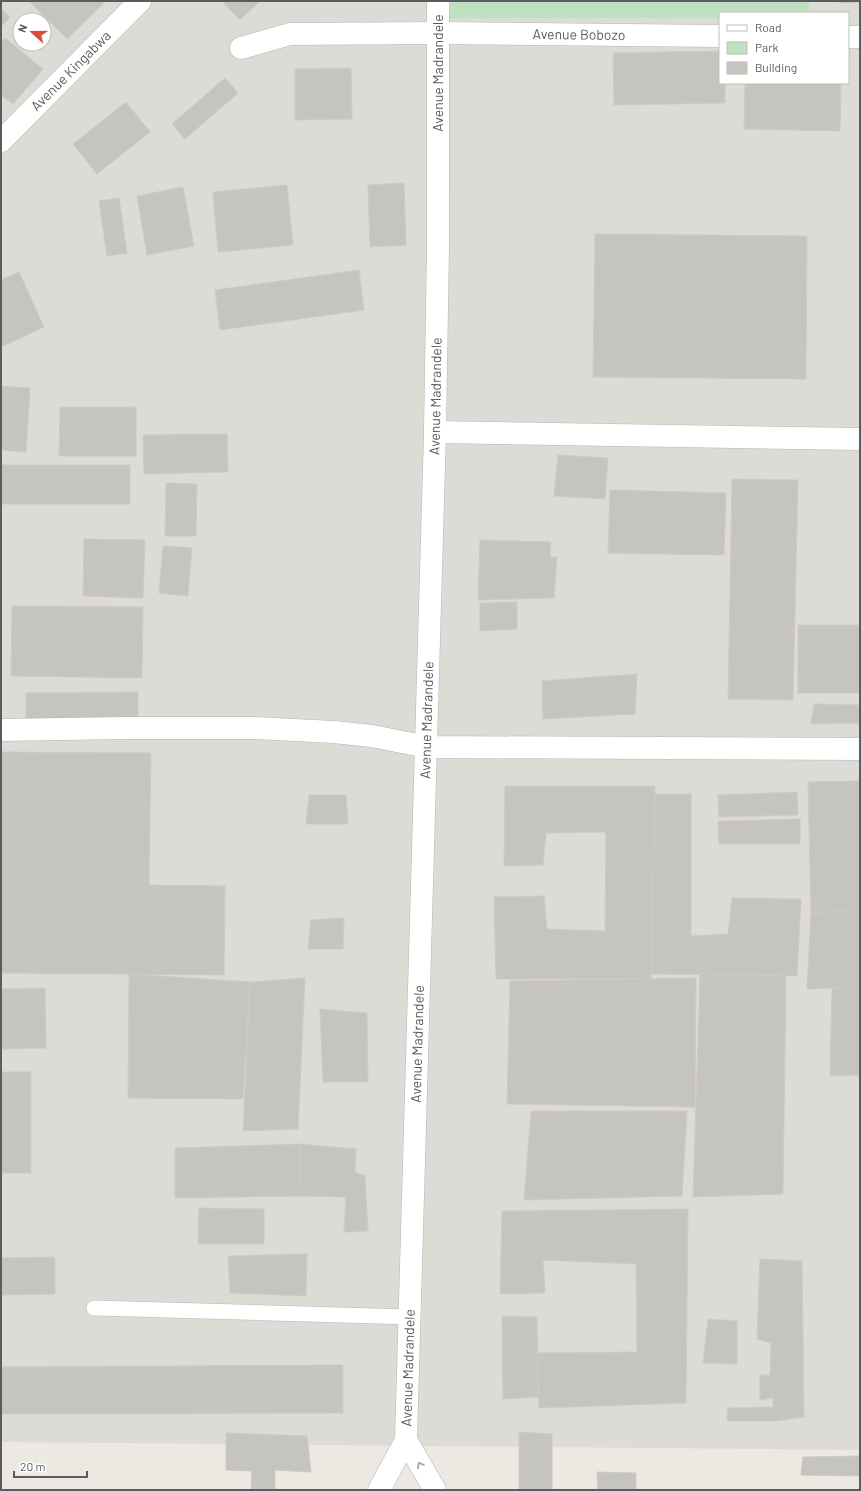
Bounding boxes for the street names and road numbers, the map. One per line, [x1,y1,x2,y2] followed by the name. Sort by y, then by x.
[429,14,446,132] street label: Avenue Madrandele
[533,25,626,43] street label: Avenue Bobozo
[27,27,114,114] street label: Avenue Kingabwa
[425,337,445,455] street label: Avenue Madrandele
[416,661,436,779] street label: Avenue Madrandele
[407,985,427,1103] street label: Avenue Madrandele
[397,1309,418,1427] street label: Avenue Madrandele

